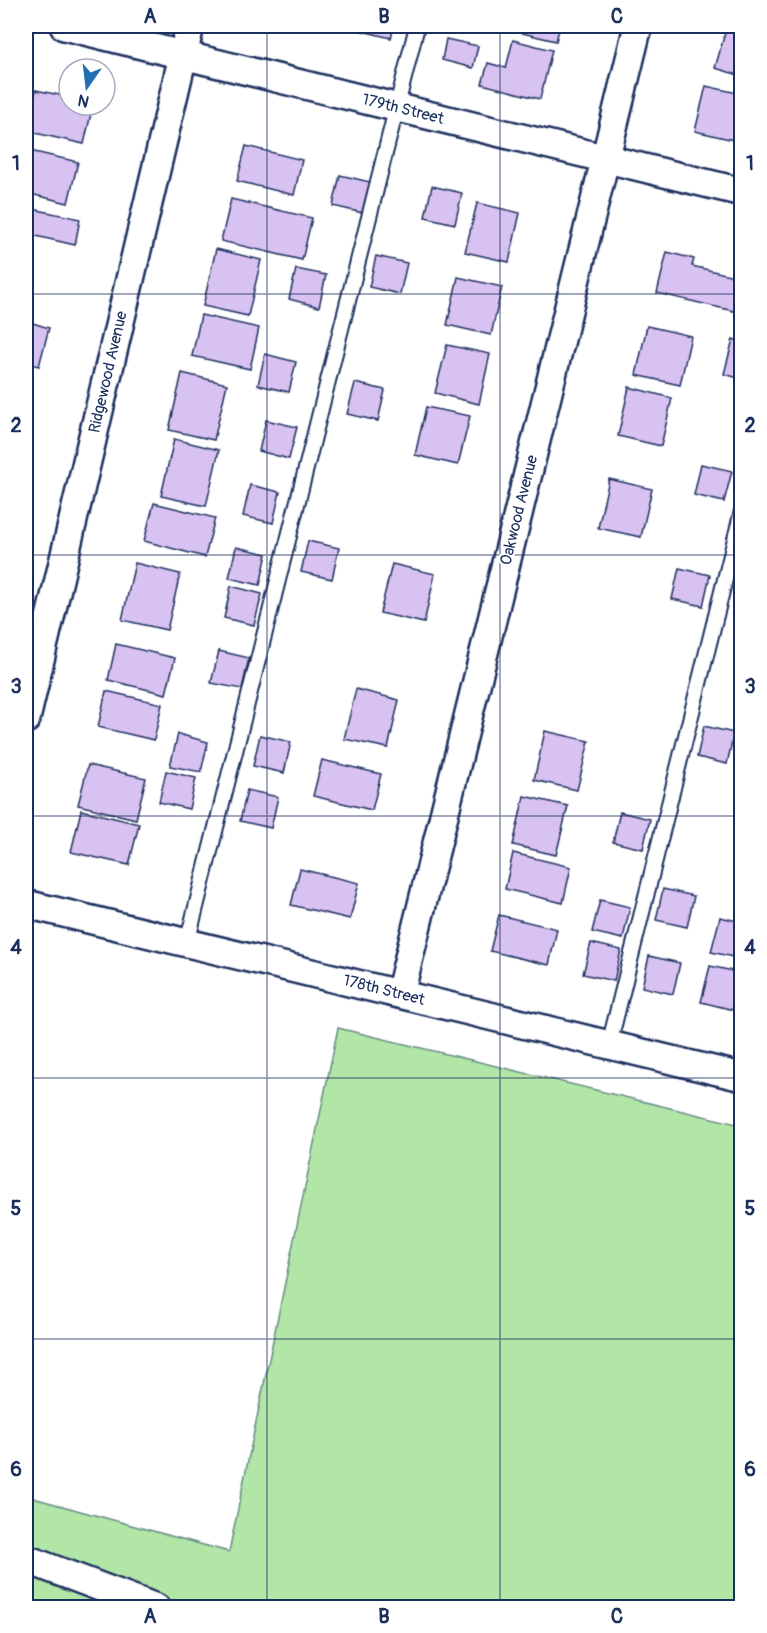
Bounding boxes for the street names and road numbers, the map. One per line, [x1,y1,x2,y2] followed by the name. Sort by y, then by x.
[360,89,447,129] street label: 179th Street
[84,309,132,435] street label: Ridgewood Avenue
[496,453,542,567] street label: Oakwood Avenue
[341,970,428,1010] street label: 178th Street

